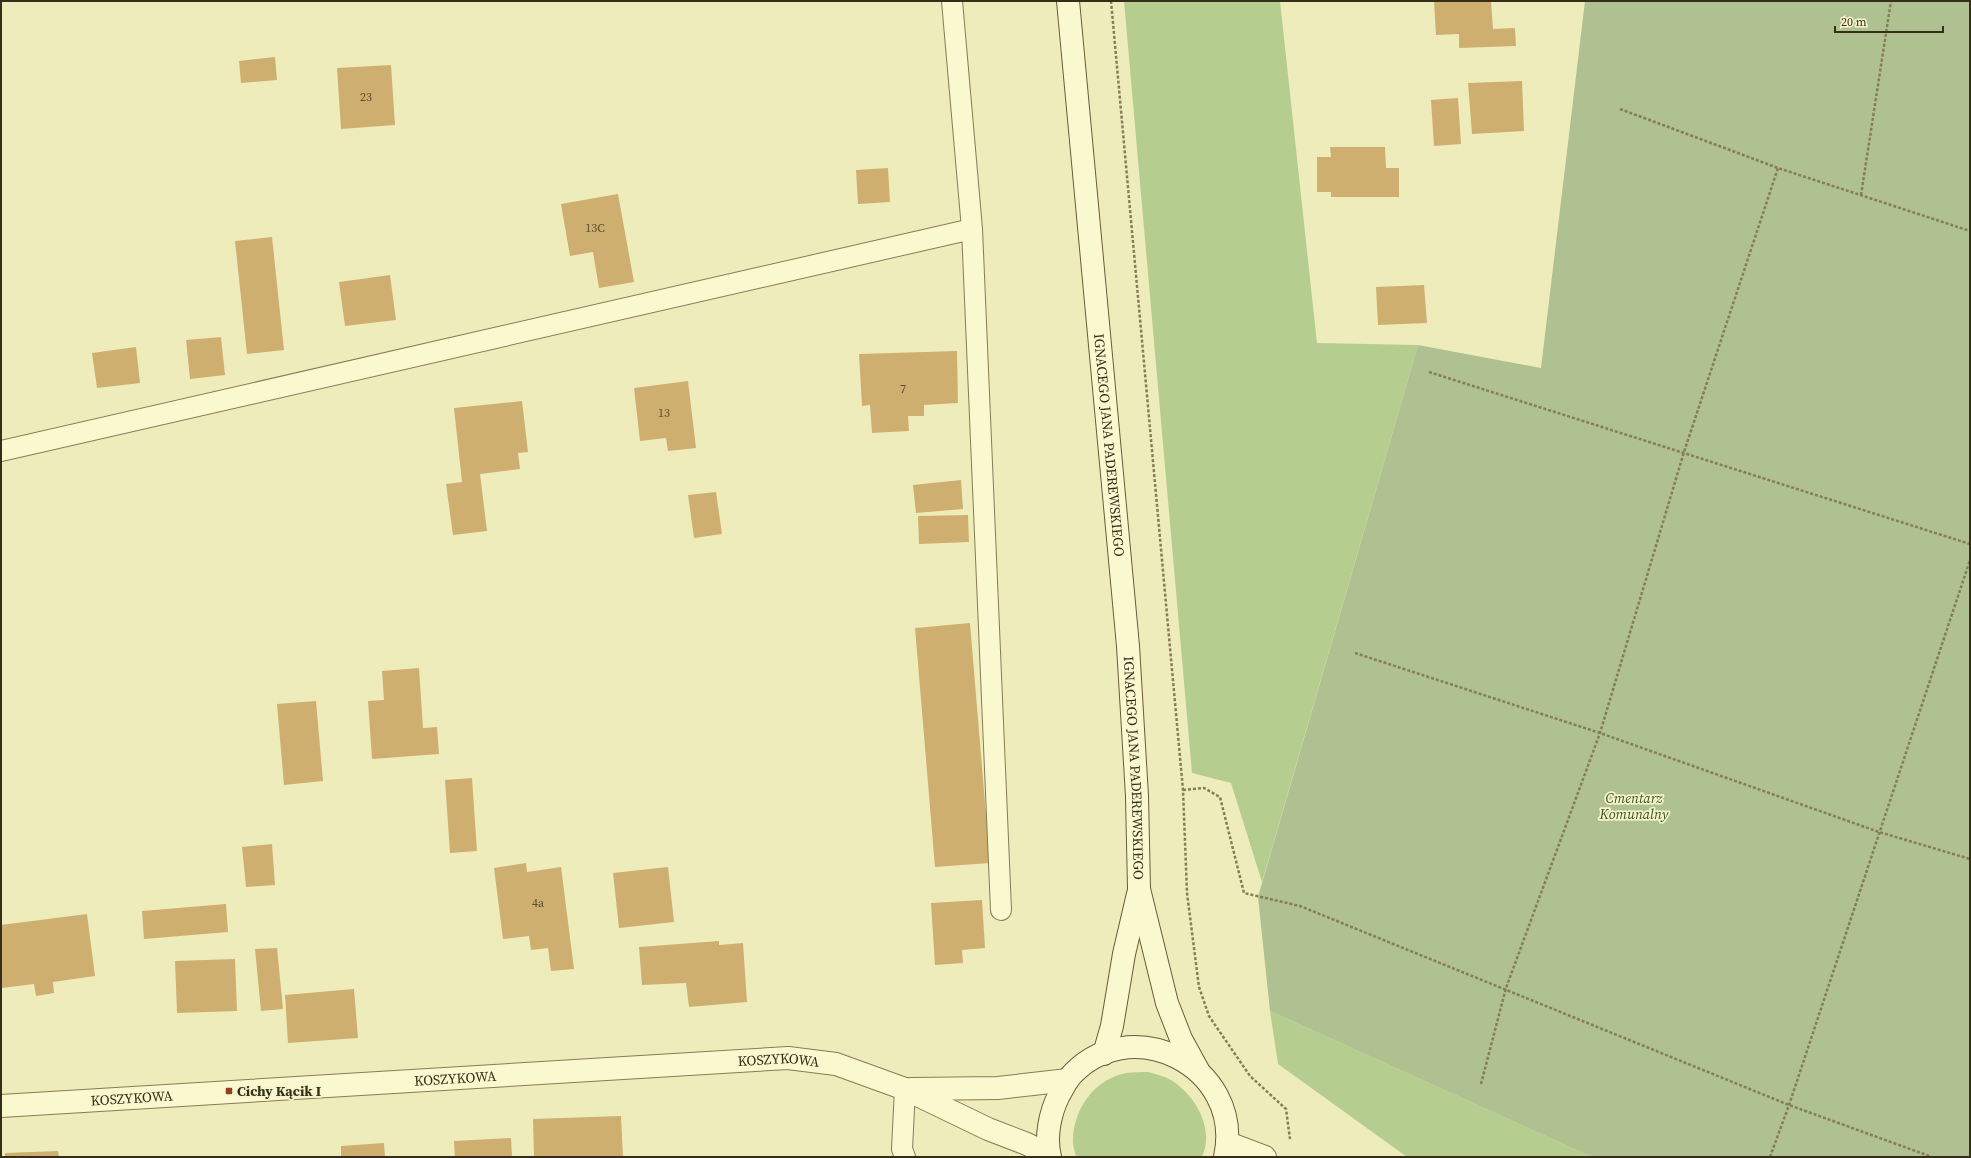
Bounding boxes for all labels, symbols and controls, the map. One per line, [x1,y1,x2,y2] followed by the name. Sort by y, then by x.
[1835,8,1943,34] scale bar
[1841,14,1867,30] text: 20 m
[360,89,372,105] house number: 23
[585,220,605,236] house number: 13C
[1089,333,1130,558] street label: IGNACEGO JANA PADEREWSKIEGO
[900,381,906,397] house number: 7
[658,405,670,421] house number: 13
[1119,656,1149,880] street label: IGNACEGO JANA PADEREWSKIEGO
[1598,788,1669,824] park label: Cmentarz Komunalny
[532,895,545,911] house number: 4a
[737,1048,821,1072] street label: KOSZYKOWA
[414,1066,497,1091] street label: KOSZYKOWA
[237,1081,321,1101] place label: Cichy Kącik I
[90,1086,174,1111] street label: KOSZYKOWA
[224,1086,234,1096] marker: Cichy Kącik I

